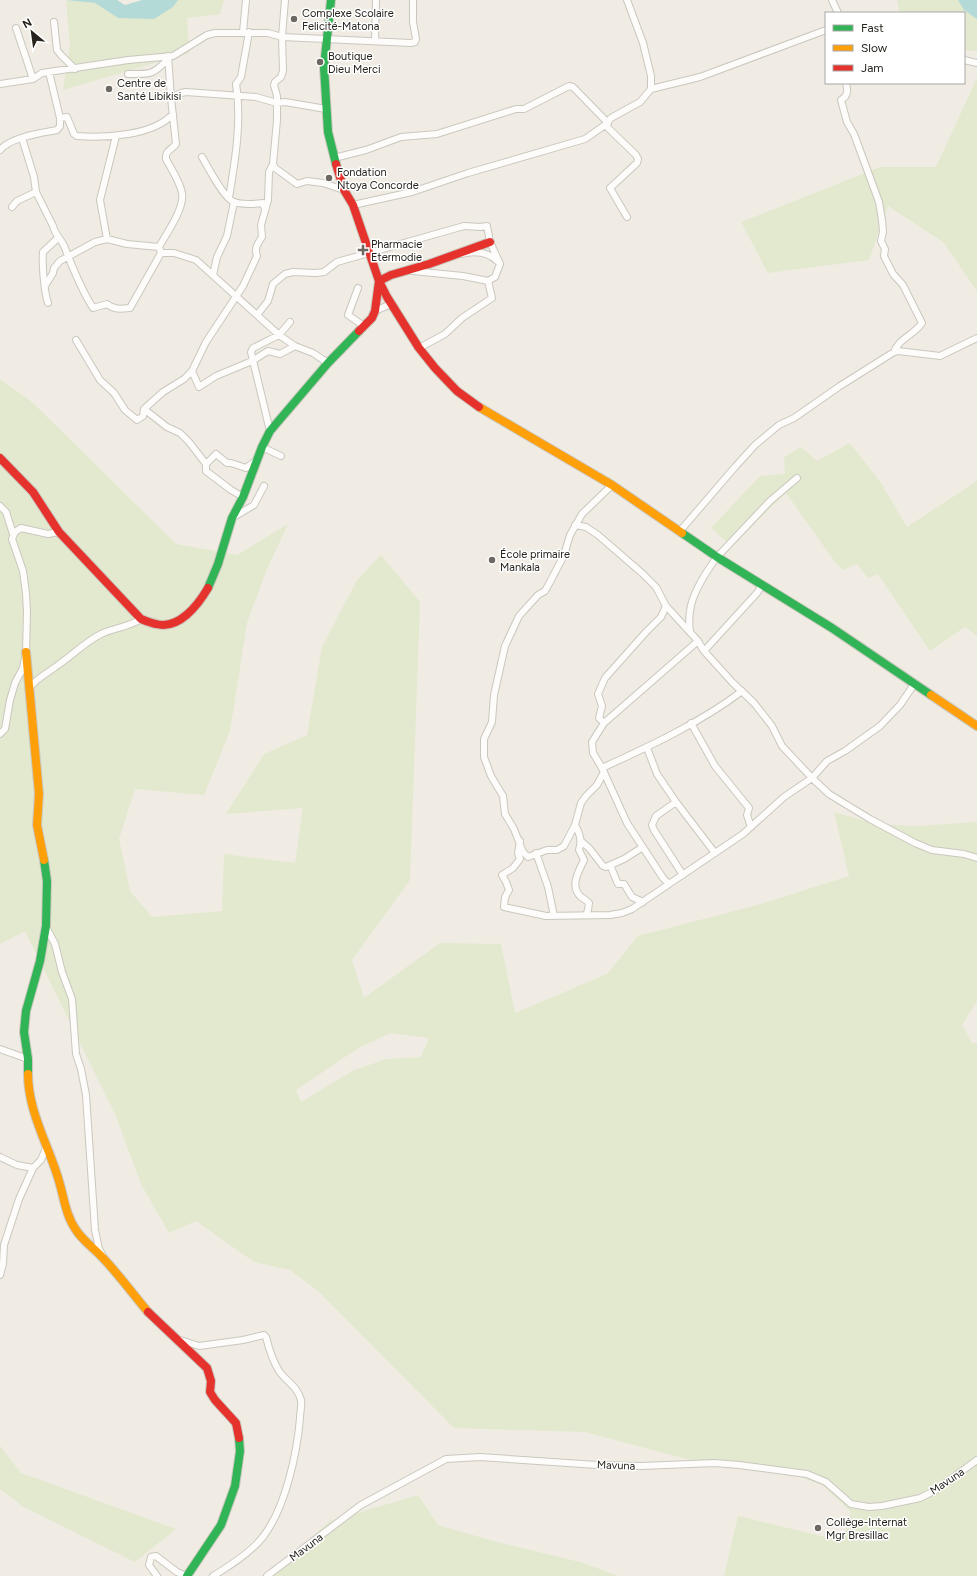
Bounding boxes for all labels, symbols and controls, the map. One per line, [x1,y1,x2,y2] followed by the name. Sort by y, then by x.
[302,7,394,33] place label: Complexe Scolaire Felicité-Matona
[12,12,52,52] north arrow
[825,12,965,84] legend
[289,14,299,24] marker: Complexe Scolaire Felicité-Matona
[21,16,34,31] text: N
[861,21,884,35] text: Fast
[861,41,888,55] text: Slow
[328,50,381,76] place label: Boutique Dieu Merci
[315,57,325,67] marker: Boutique Dieu Merci
[861,61,884,75] text: Jam
[117,77,181,103] place label: Centre de Santé Libikisi
[104,84,114,94] marker: Centre de Santé Libikisi
[337,166,419,192] place label: Fondation Ntoya Concorde
[324,173,334,183] marker: Fondation Ntoya Concorde
[371,238,422,264] place label: Pharmacie Etermodie
[358,245,368,255] marker: Pharmacie Etermodie
[500,548,570,574] place label: École primaire Mankala
[487,555,497,565] marker: École primaire Mankala
[597,1458,635,1473] street label: Mavuna
[928,1465,967,1498] street label: Mavuna
[826,1516,907,1542] place label: Collège-Internat Mgr Bresillac
[813,1523,823,1533] marker: Collège-Internat Mgr Bresillac
[287,1531,326,1564] street label: Mavuna

